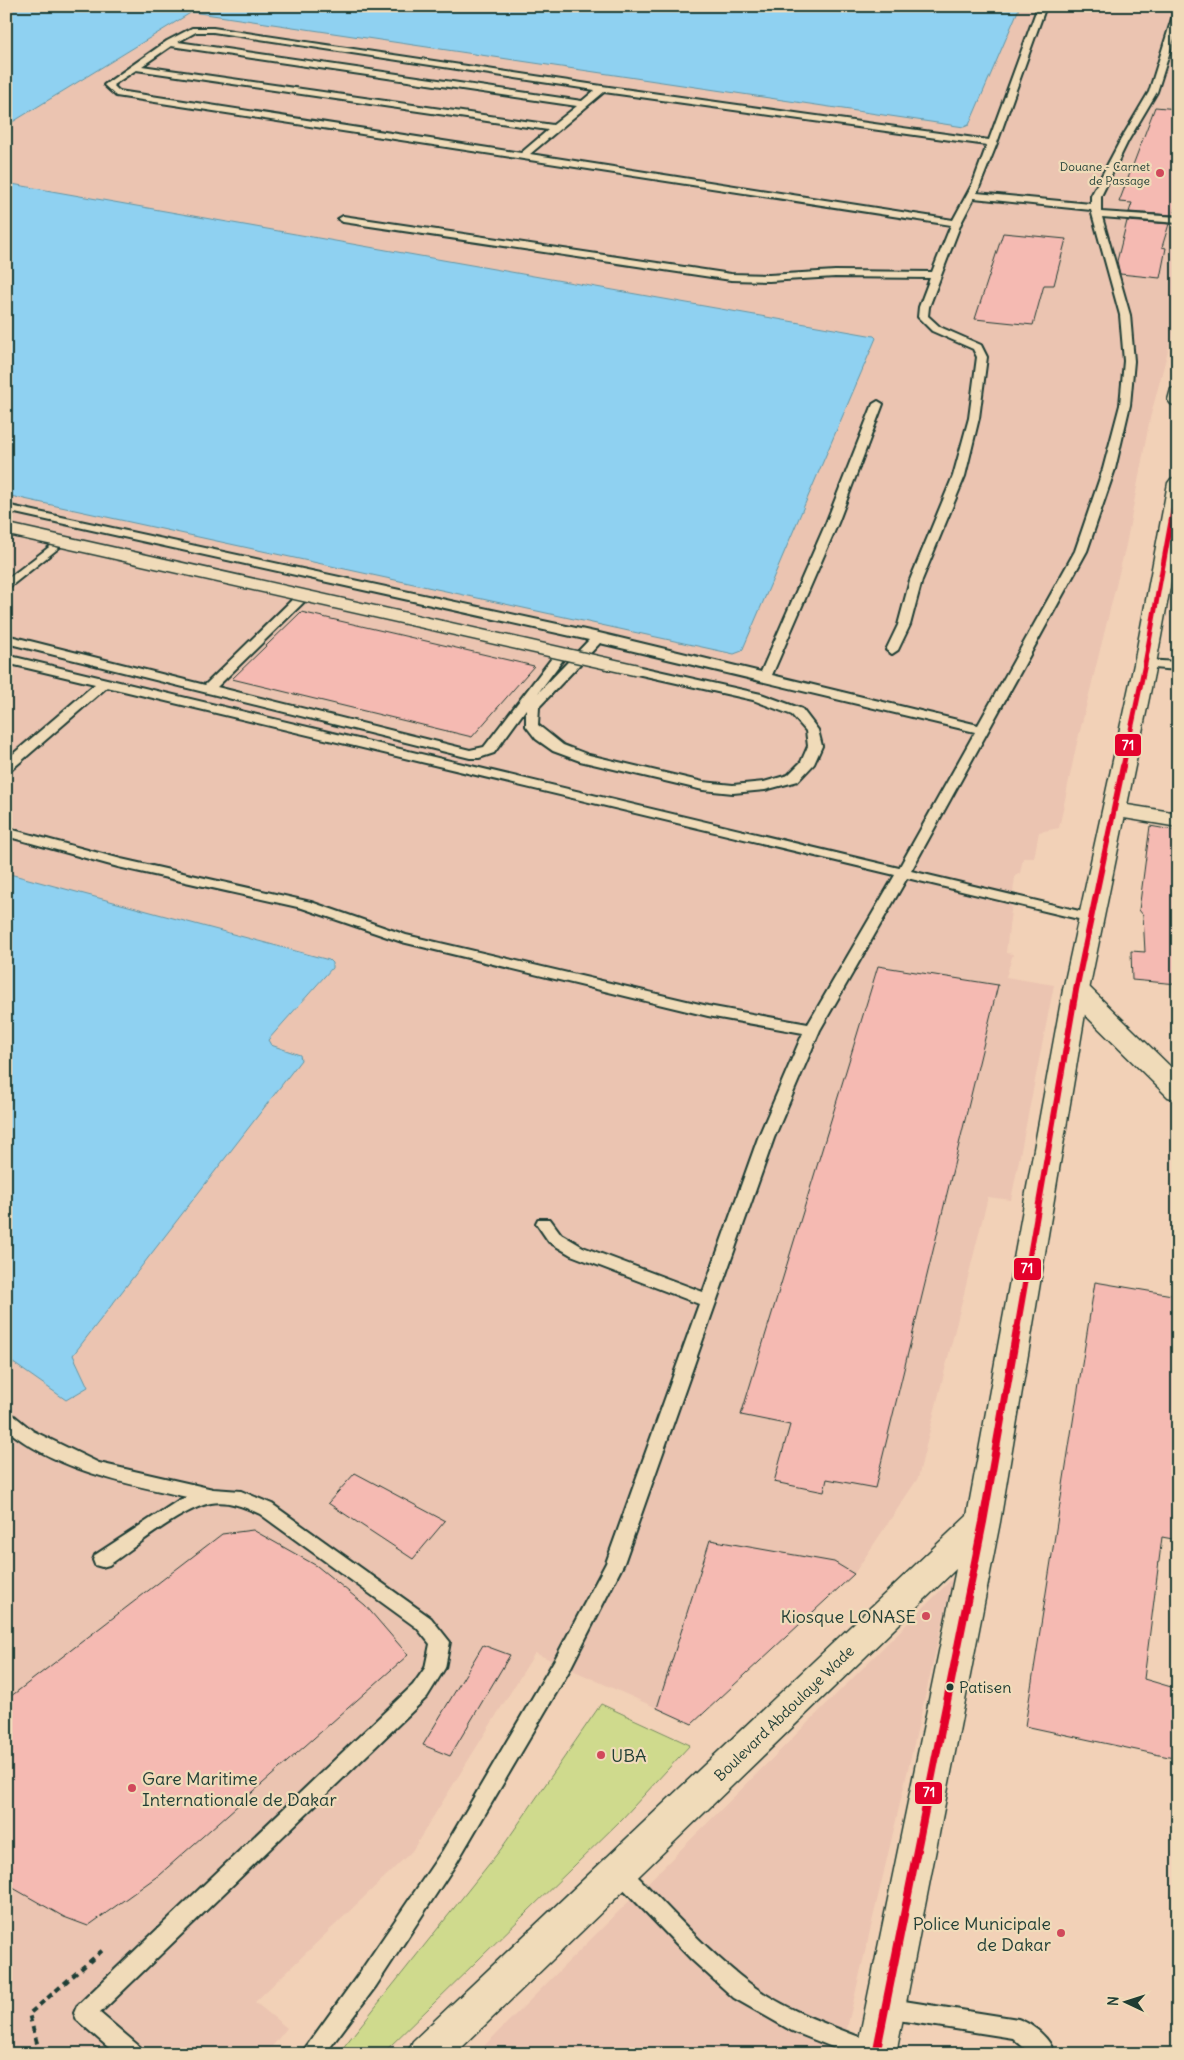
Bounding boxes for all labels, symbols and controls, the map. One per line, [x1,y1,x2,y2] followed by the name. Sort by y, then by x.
[1060,159,1150,188] place label: Douane - Carnet de Passage
[1154,167,1166,179] marker: Douane - Carnet de Passage
[1114,733,1142,757] line badge: 71
[1122,736,1134,754] text: 71
[1013,1257,1042,1281] line badge: 71
[1021,1259,1033,1277] text: 71
[781,1605,916,1628] place label: Kiosque LONASE
[920,1610,932,1622] marker: Kiosque LONASE
[710,1641,858,1785] street label: Boulevard Abdoulaye Wade
[959,1677,1012,1697] place label: Patisen
[945,1682,955,1692] marker: Patisen
[611,1744,647,1767] place label: UBA
[595,1749,607,1761] marker: UBA
[142,1767,337,1811] place label: Gare Maritime Internationale de Dakar
[914,1781,943,1805] line badge: 71
[126,1782,138,1794] marker: Gare Maritime Internationale de Dakar
[923,1783,935,1801] text: 71
[913,1912,1052,1956] place label: Police Municipale de Dakar
[1055,1927,1067,1939] marker: Police Municipale de Dakar
[1102,1978,1152,2028] north arrow
[1104,1996,1122,2007] text: N

